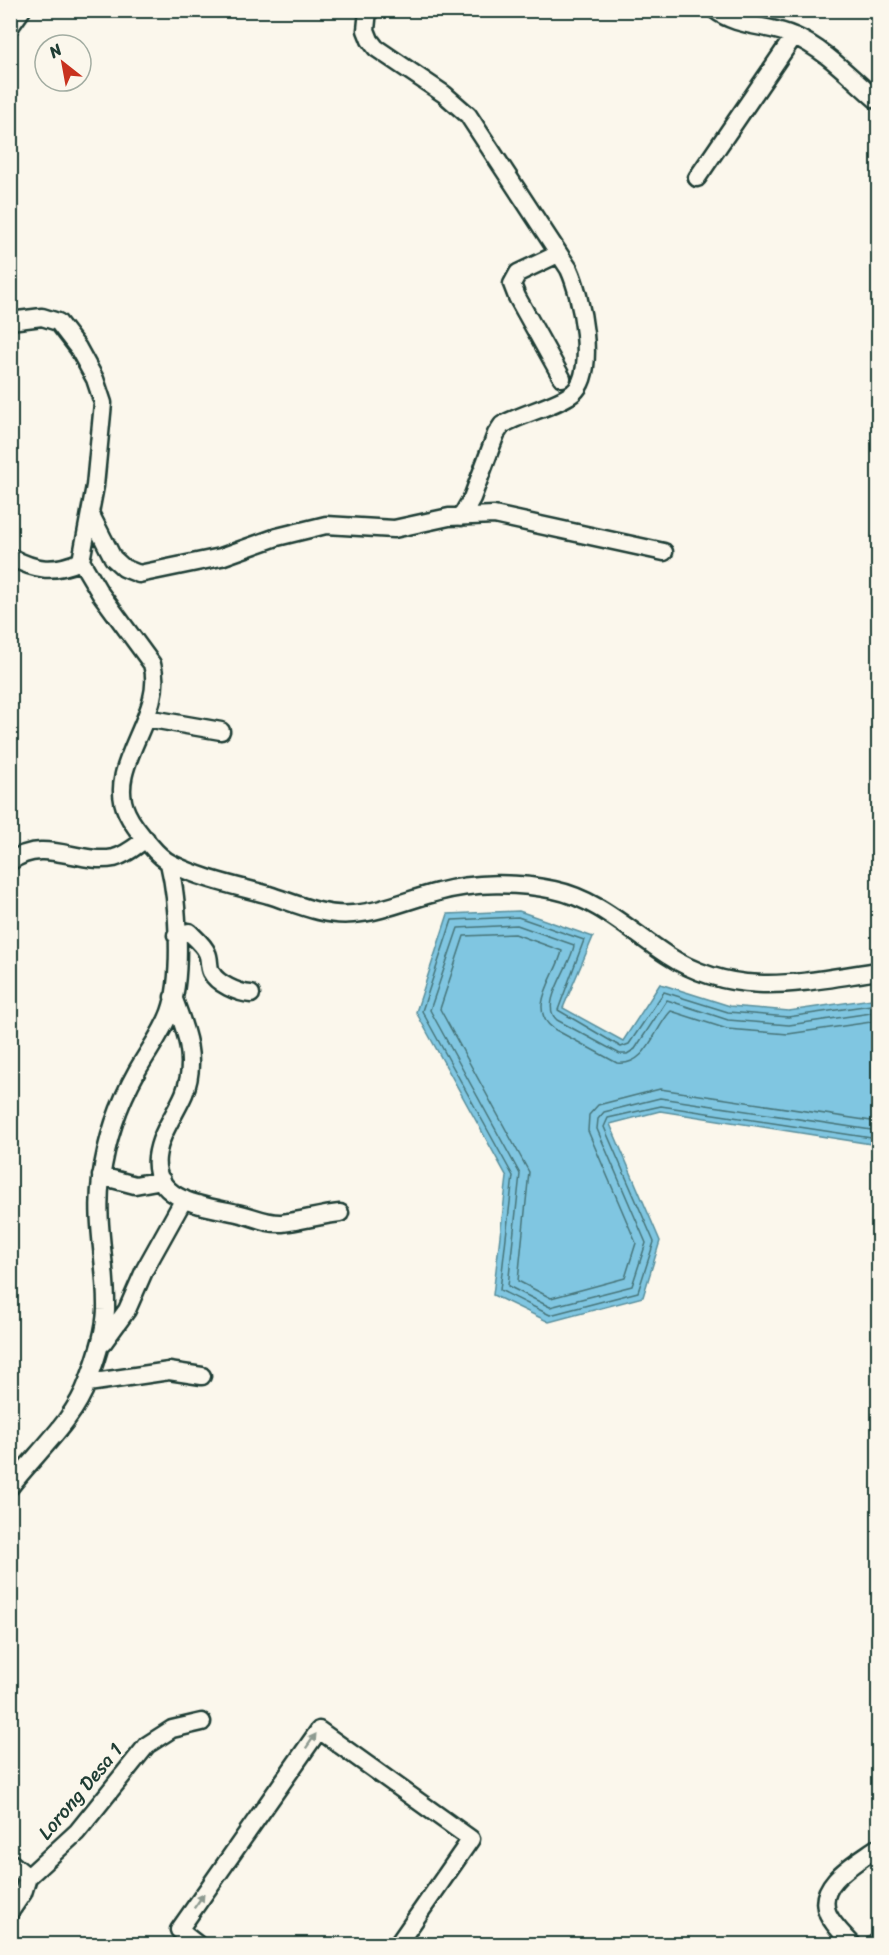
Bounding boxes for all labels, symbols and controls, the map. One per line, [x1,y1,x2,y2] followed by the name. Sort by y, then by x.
[33,33,93,93] north arrow
[42,35,69,66] text: N
[305,1733,316,1749] one-way arrow
[29,1735,132,1848] street label: Lorong Desa 1
[193,1893,205,1909] one-way arrow

